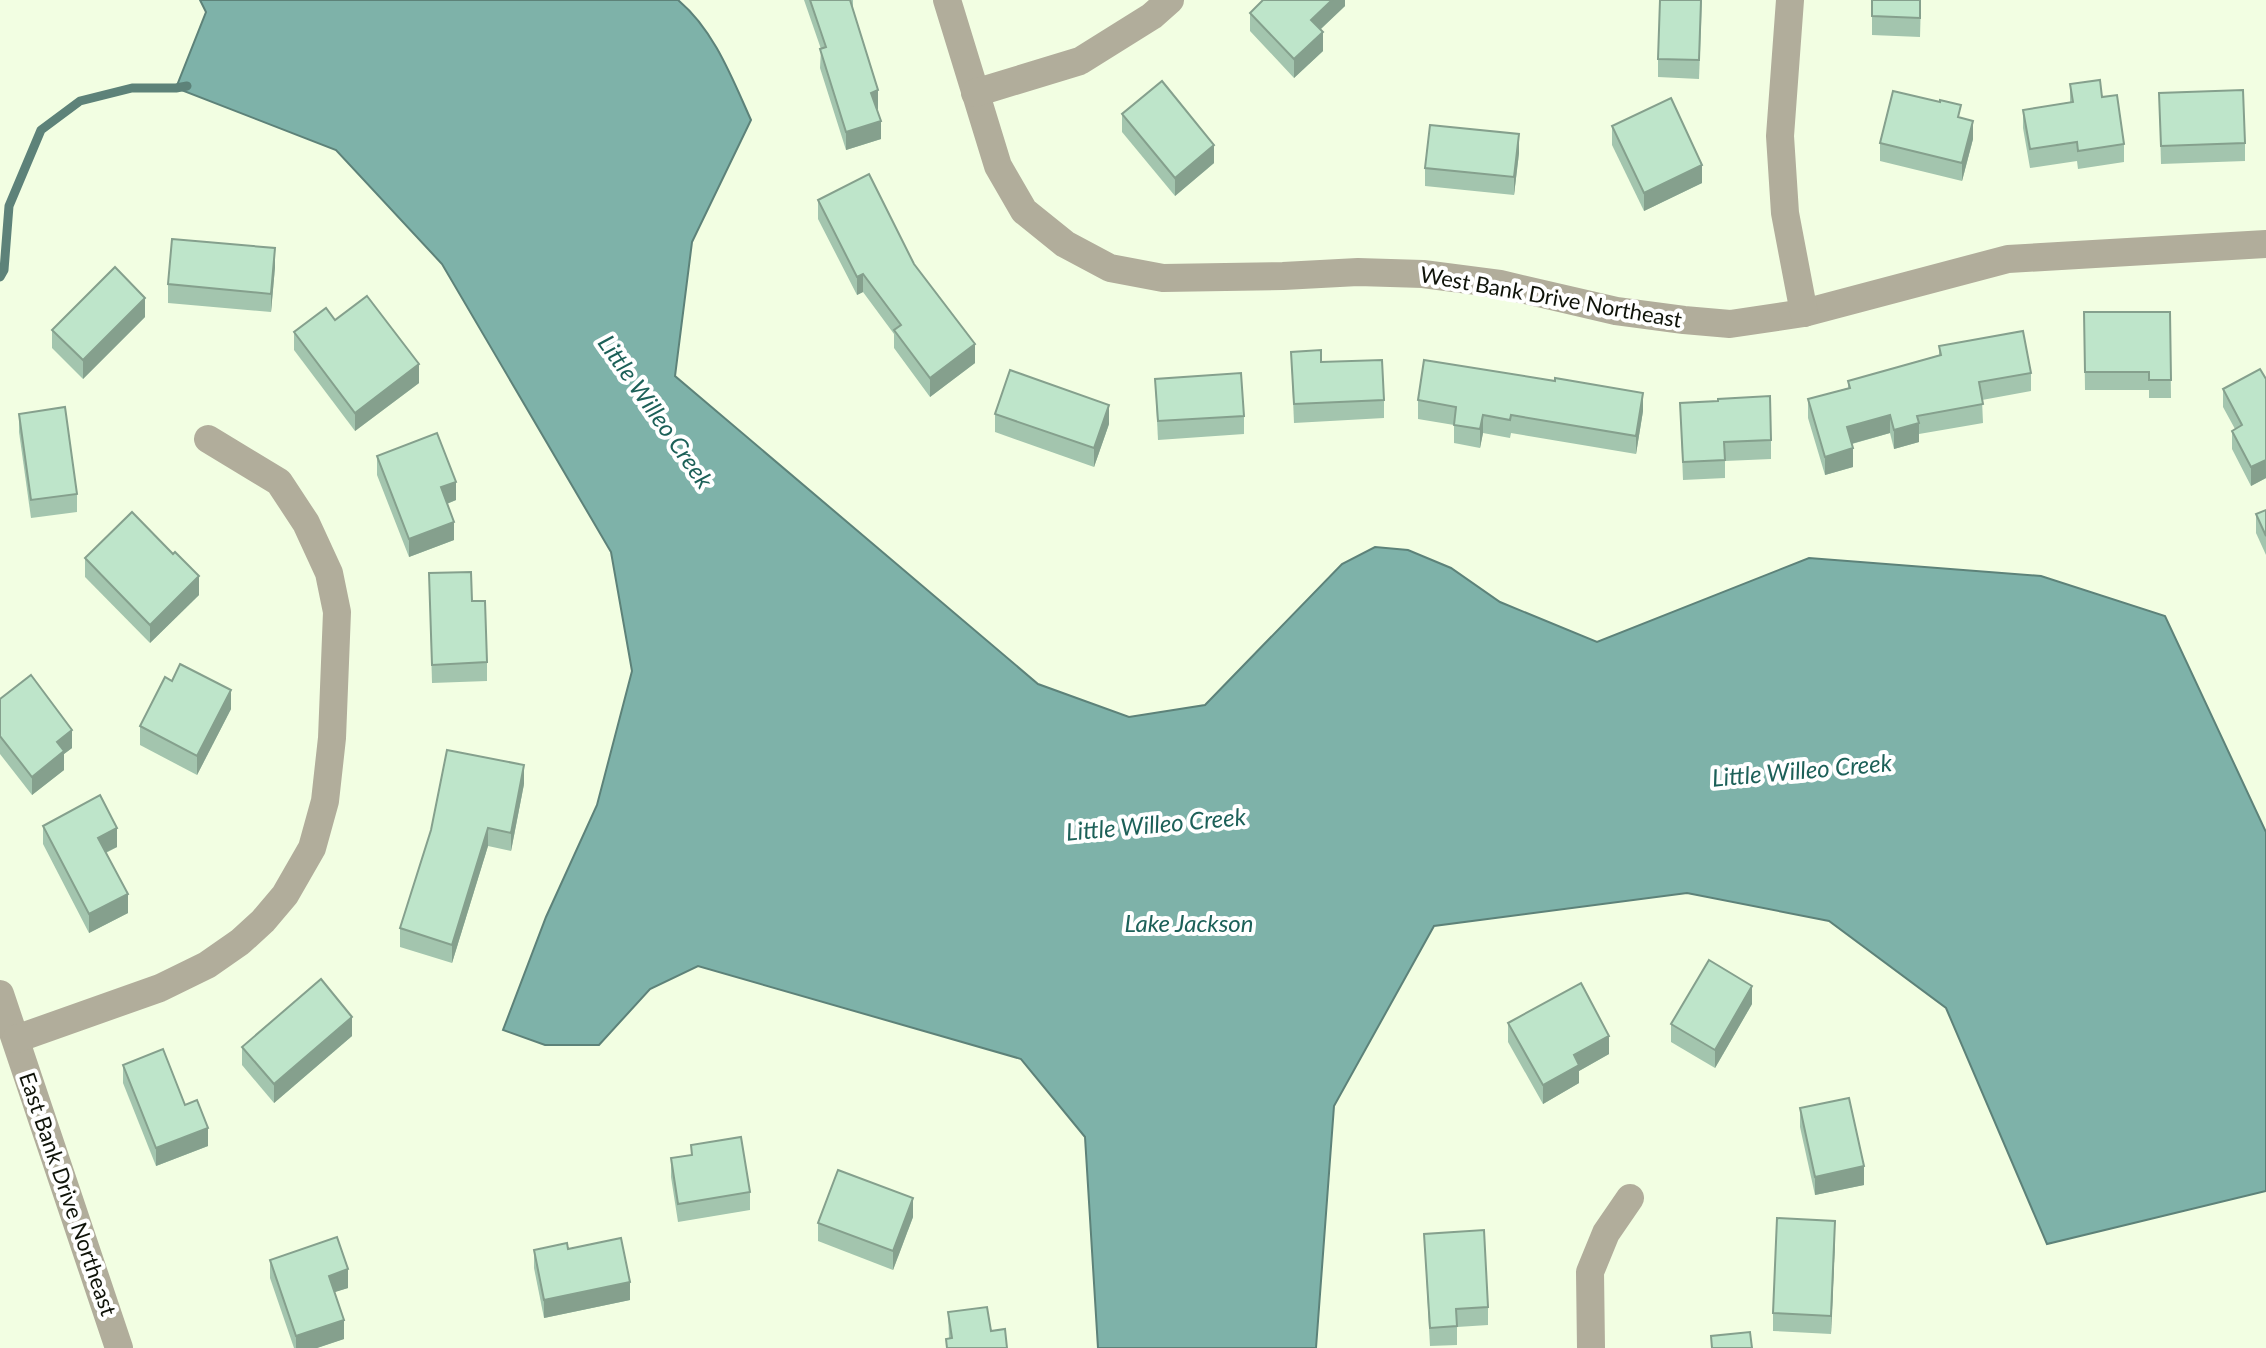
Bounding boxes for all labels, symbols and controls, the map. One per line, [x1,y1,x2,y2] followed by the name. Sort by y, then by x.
[1418,260,1684,333] street label: West Bank Drive Northeast
[593,329,720,494] water label: Little Willeo Creek
[1711,747,1894,792] water label: Little Willeo Creek
[1065,801,1248,846] water label: Little Willeo Creek
[1124,908,1254,937] water label: Lake Jackson
[14,1069,123,1319] street label: East Bank Drive Northeast

